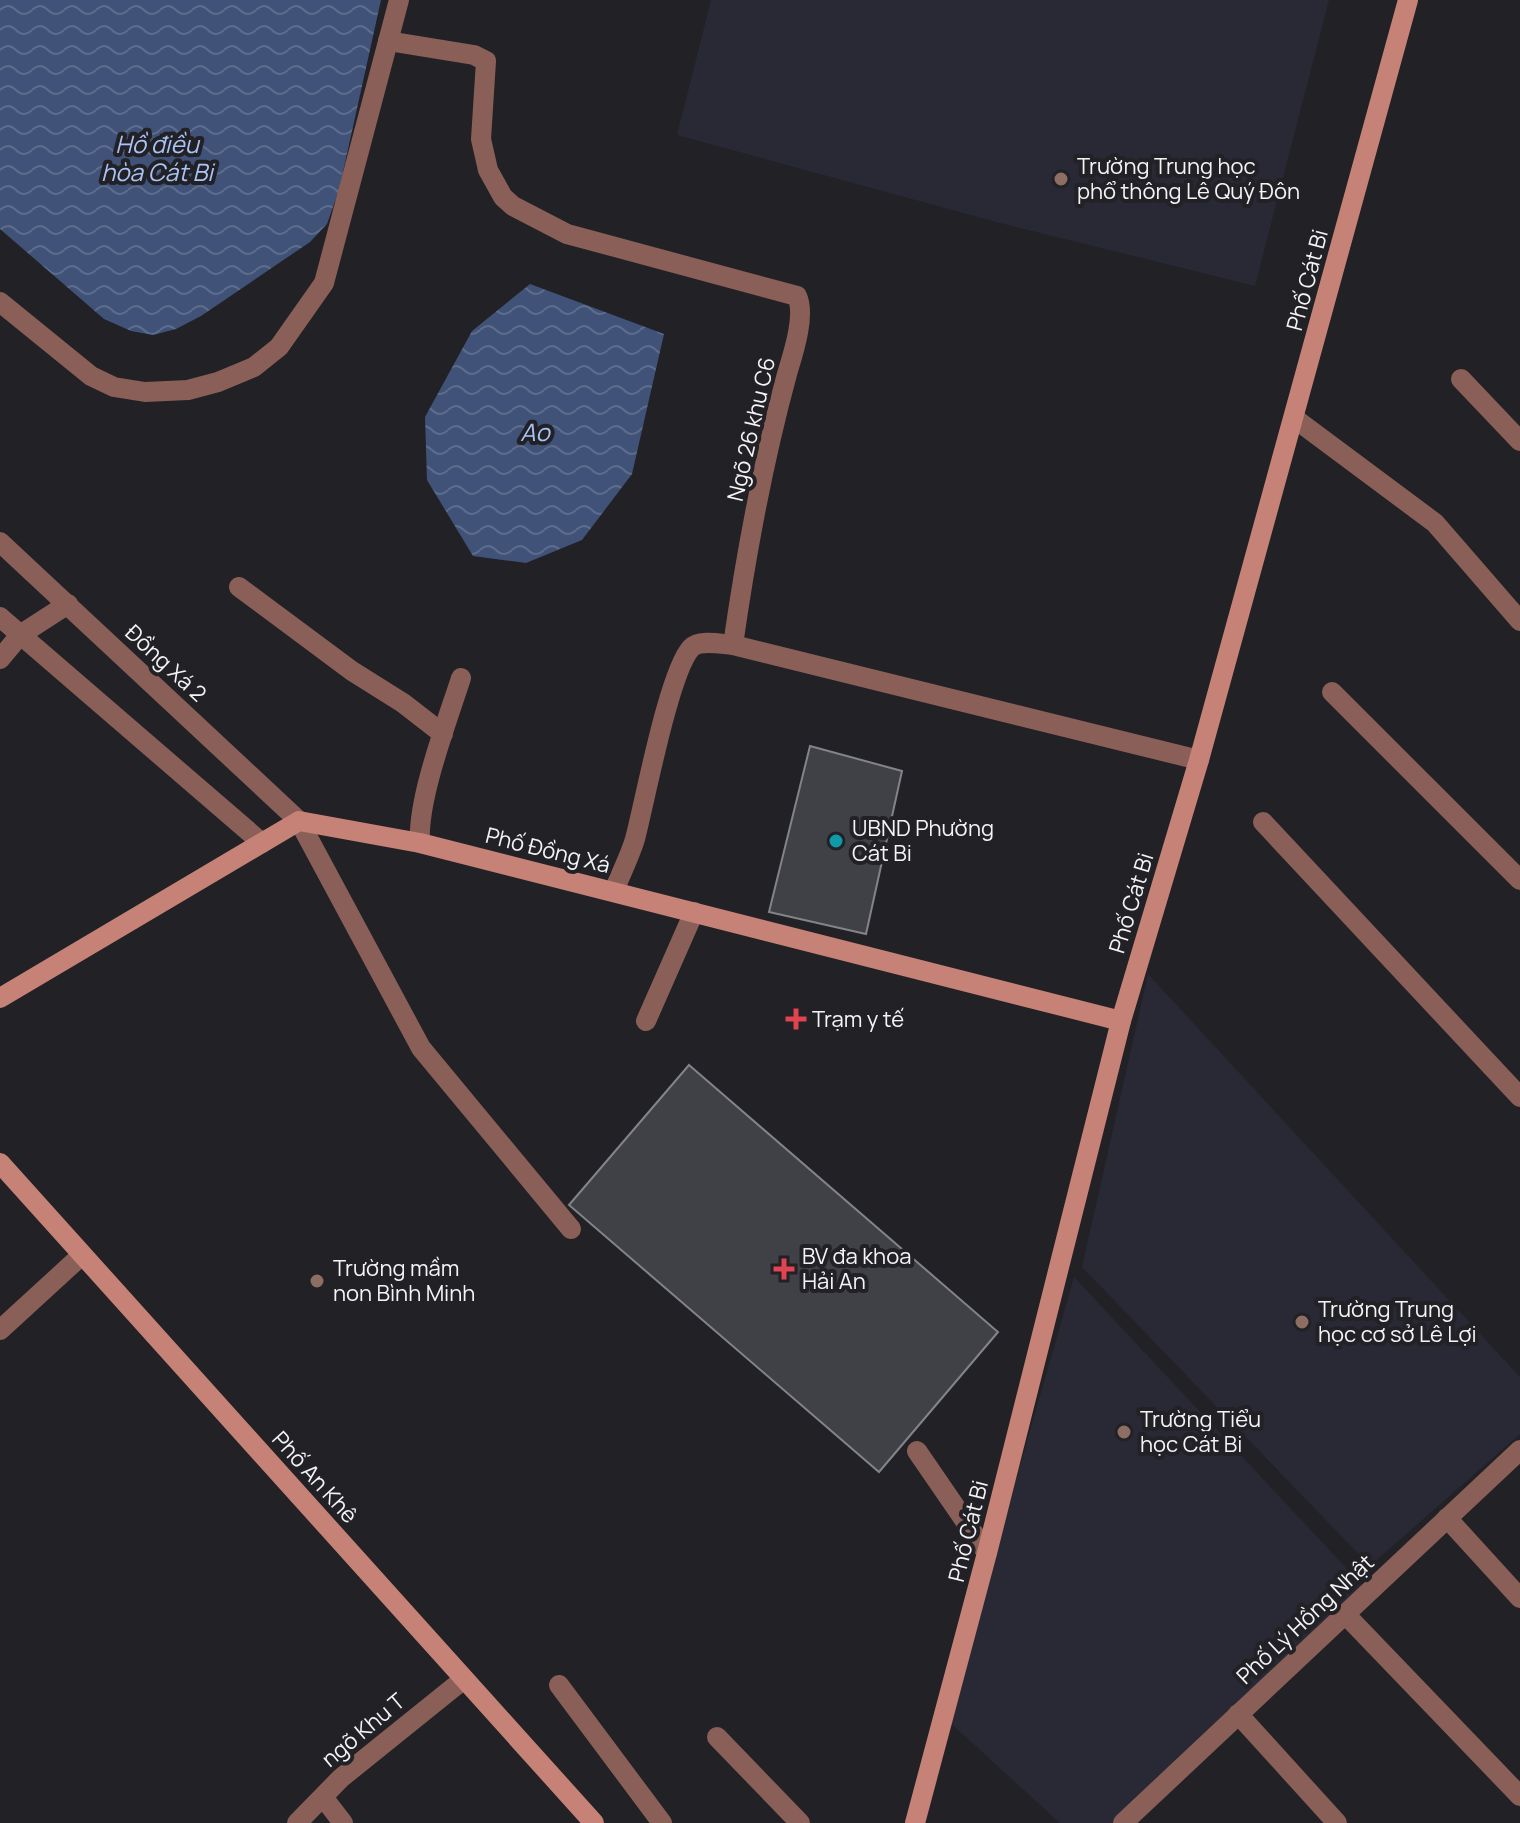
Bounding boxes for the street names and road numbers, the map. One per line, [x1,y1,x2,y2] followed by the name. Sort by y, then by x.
[1279,226,1335,334] street label: Phố Cát Bi
[720,354,782,504] street label: Ngõ 26 khu C6
[119,618,213,708] street label: Đồng Xá 2
[483,820,613,880] street label: Phố Đồng Xá
[1102,849,1160,957] street label: Phố Cát Bi
[266,1425,364,1530] street label: Phố An Khê
[941,1477,995,1585] street label: Phố Cát Bi
[1230,1547,1380,1691] street label: Phố Lý Hồng Nhật
[315,1686,411,1774] street label: ngõ Khu T

